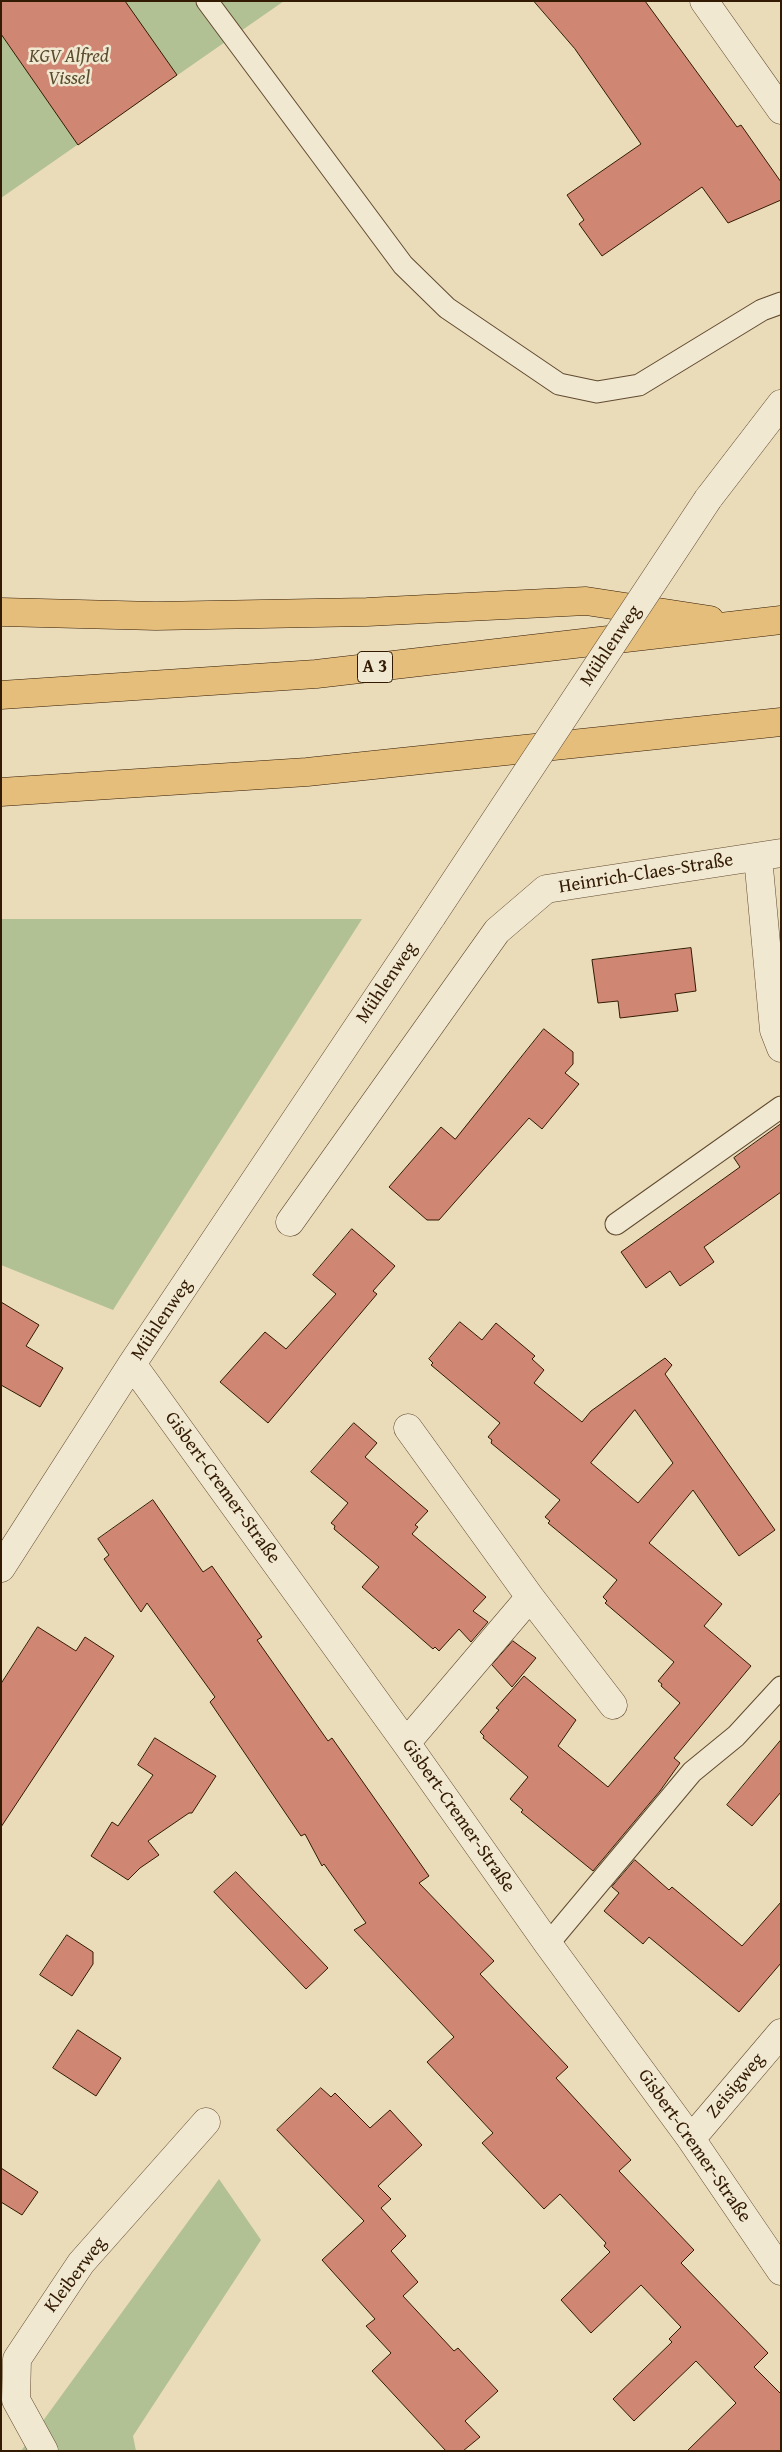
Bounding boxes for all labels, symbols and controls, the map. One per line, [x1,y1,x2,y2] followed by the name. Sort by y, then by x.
[29,46,109,90] park label: KGV Alfred Vissel
[576,601,646,691] street label: Mühlenweg
[358,652,392,682] road number: A 3
[557,849,735,899] street label: Heinrich-Claes-Straße
[352,938,422,1028] street label: Mühlenweg
[127,1275,197,1365] street label: Mühlenweg
[159,1408,285,1568] street label: Gisbert-Cremer-Straße
[396,1735,520,1897] street label: Gisbert-Cremer-Straße
[702,2049,770,2123] street label: Zeisigweg
[632,2065,756,2227] street label: Gisbert-Cremer-Straße
[40,2233,112,2317] street label: Kleiberweg

